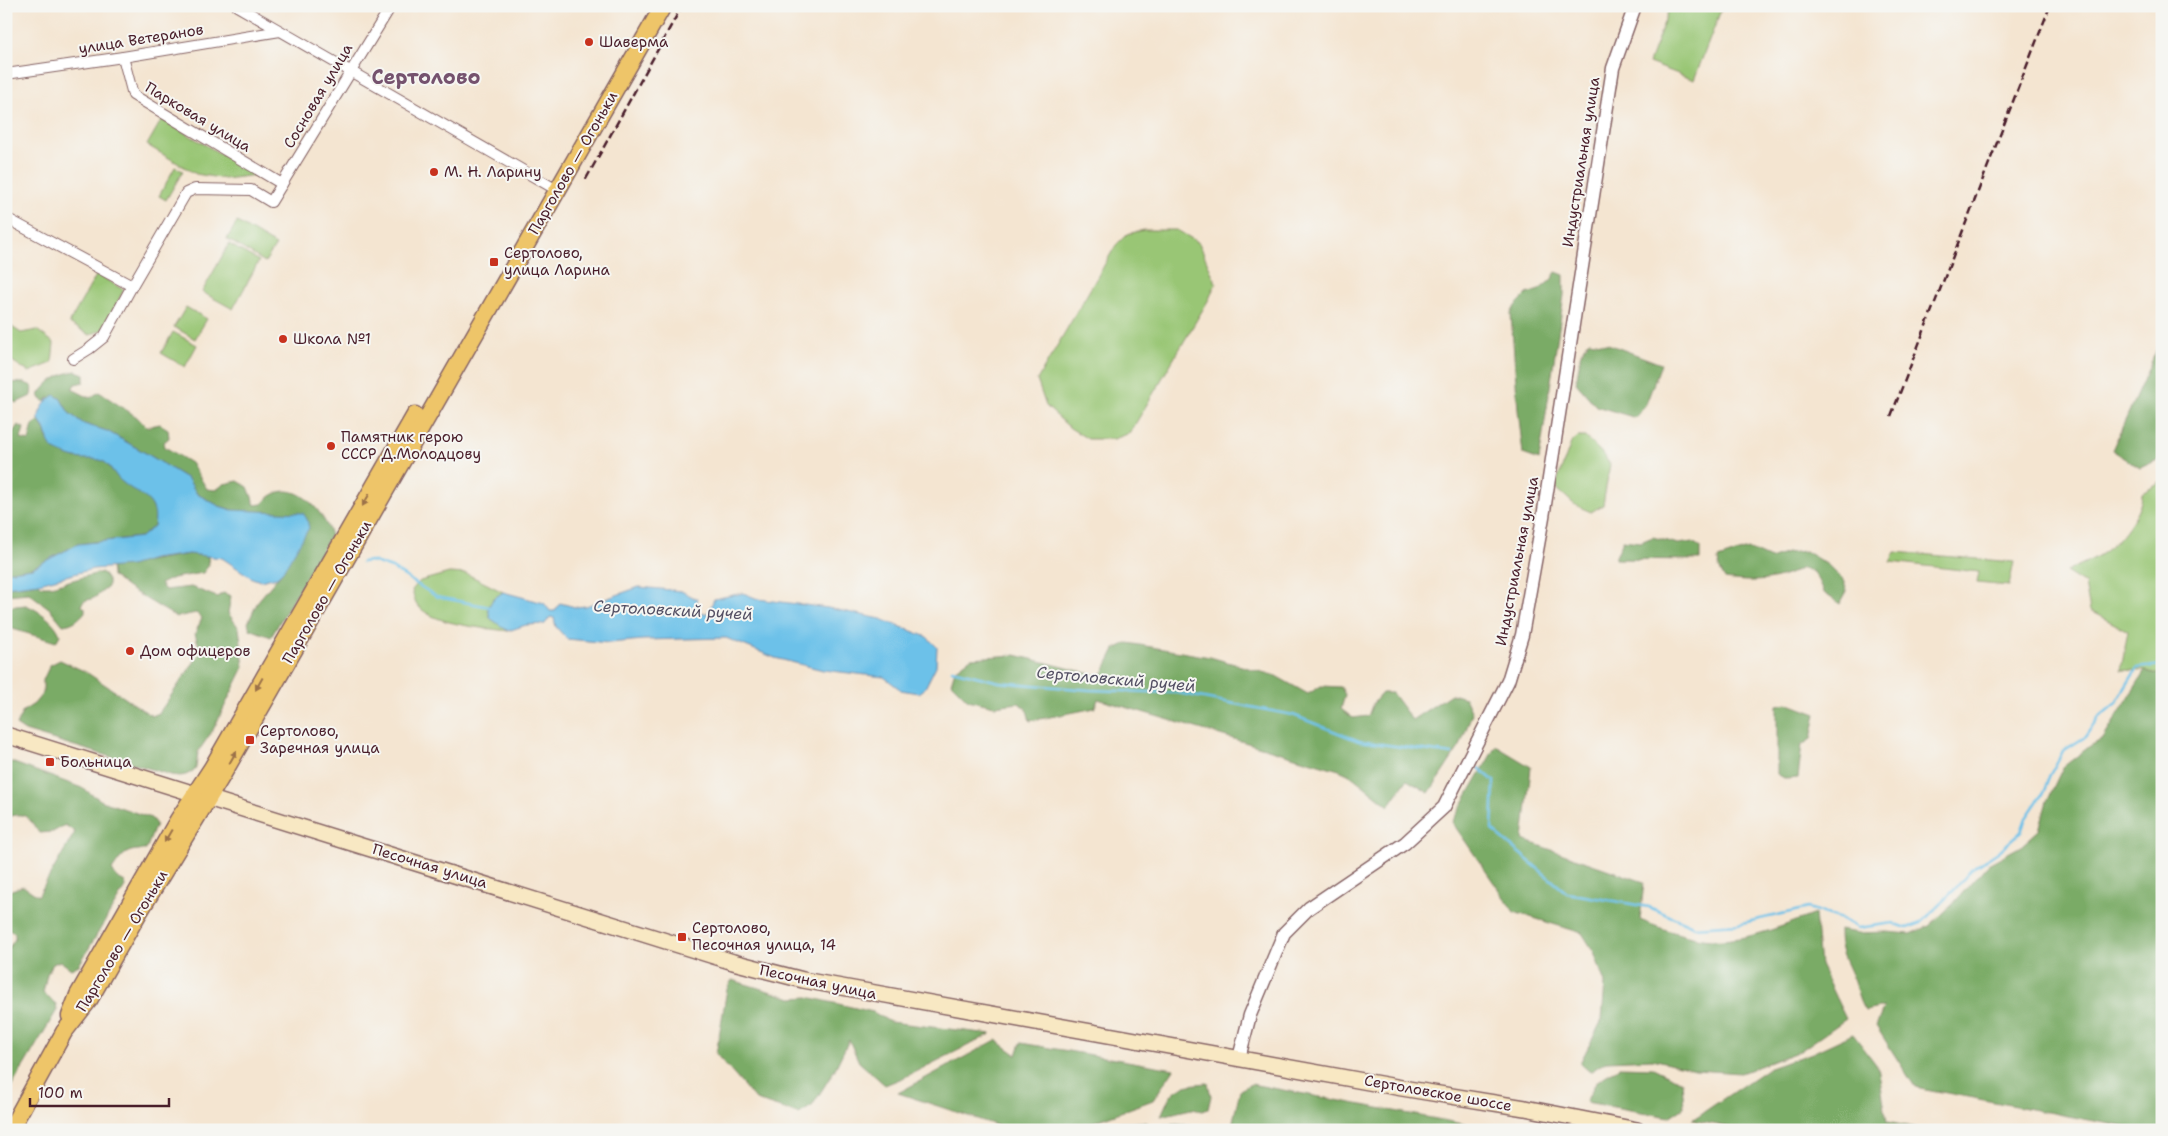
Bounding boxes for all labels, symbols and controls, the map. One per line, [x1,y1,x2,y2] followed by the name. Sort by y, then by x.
[77,19,205,59] street label: улица Ветеранов
[599,32,669,52] place label: Шаверма
[583,36,595,48] marker: Шаверма
[279,39,358,152] street label: Сосновая улица
[371,64,481,90] district label: Сертолово
[1558,75,1604,249] street label: Индустриальная улица
[141,77,255,157] street label: Парковая улица
[524,88,622,238] street label: Парголово — Огоньки
[444,162,542,182] place label: М. Н. Ларину
[428,166,440,178] marker: М. Н. Ларину
[504,243,610,280] place label: Сертолово, улица Ларина
[488,256,500,268] marker: Сертолово, улица Ларина
[293,329,371,349] place label: Школа №1
[277,333,289,345] marker: Школа №1
[341,427,481,464] place label: Памятник герою СССР Д.Молодцову
[325,440,337,452] marker: Памятник герою СССР Д.Молодцову
[1491,474,1543,647] street label: Индустриальная улица
[361,493,370,507] one-way arrow
[278,517,376,667] street label: Парголово — Огоньки
[593,595,753,625] water label: Сертоловский ручей
[140,641,251,661] place label: Дом офицеров
[124,645,136,657] marker: Дом офицеров
[1036,662,1196,696] water label: Сертоловский ручей
[255,677,264,691] one-way arrow
[260,721,380,758] place label: Сертолово, Заречная улица
[244,734,256,746] marker: Сертолово, Заречная улица
[229,750,237,764] one-way arrow
[60,752,132,772] place label: Больница
[44,756,56,768] marker: Больница
[164,829,173,843] one-way arrow
[370,839,491,893] street label: Песочная улица
[72,866,172,1016] street label: Парголово — Огоньки
[692,918,836,955] place label: Сертолово, Песочная улица, 14
[676,931,688,943] marker: Сертолово, Песочная улица, 14
[758,960,879,1004] street label: Песочная улица
[1363,1070,1513,1116] street label: Сертоловское шоссе
[30,1076,169,1108] scale bar
[38,1083,83,1103] text: 100 m

